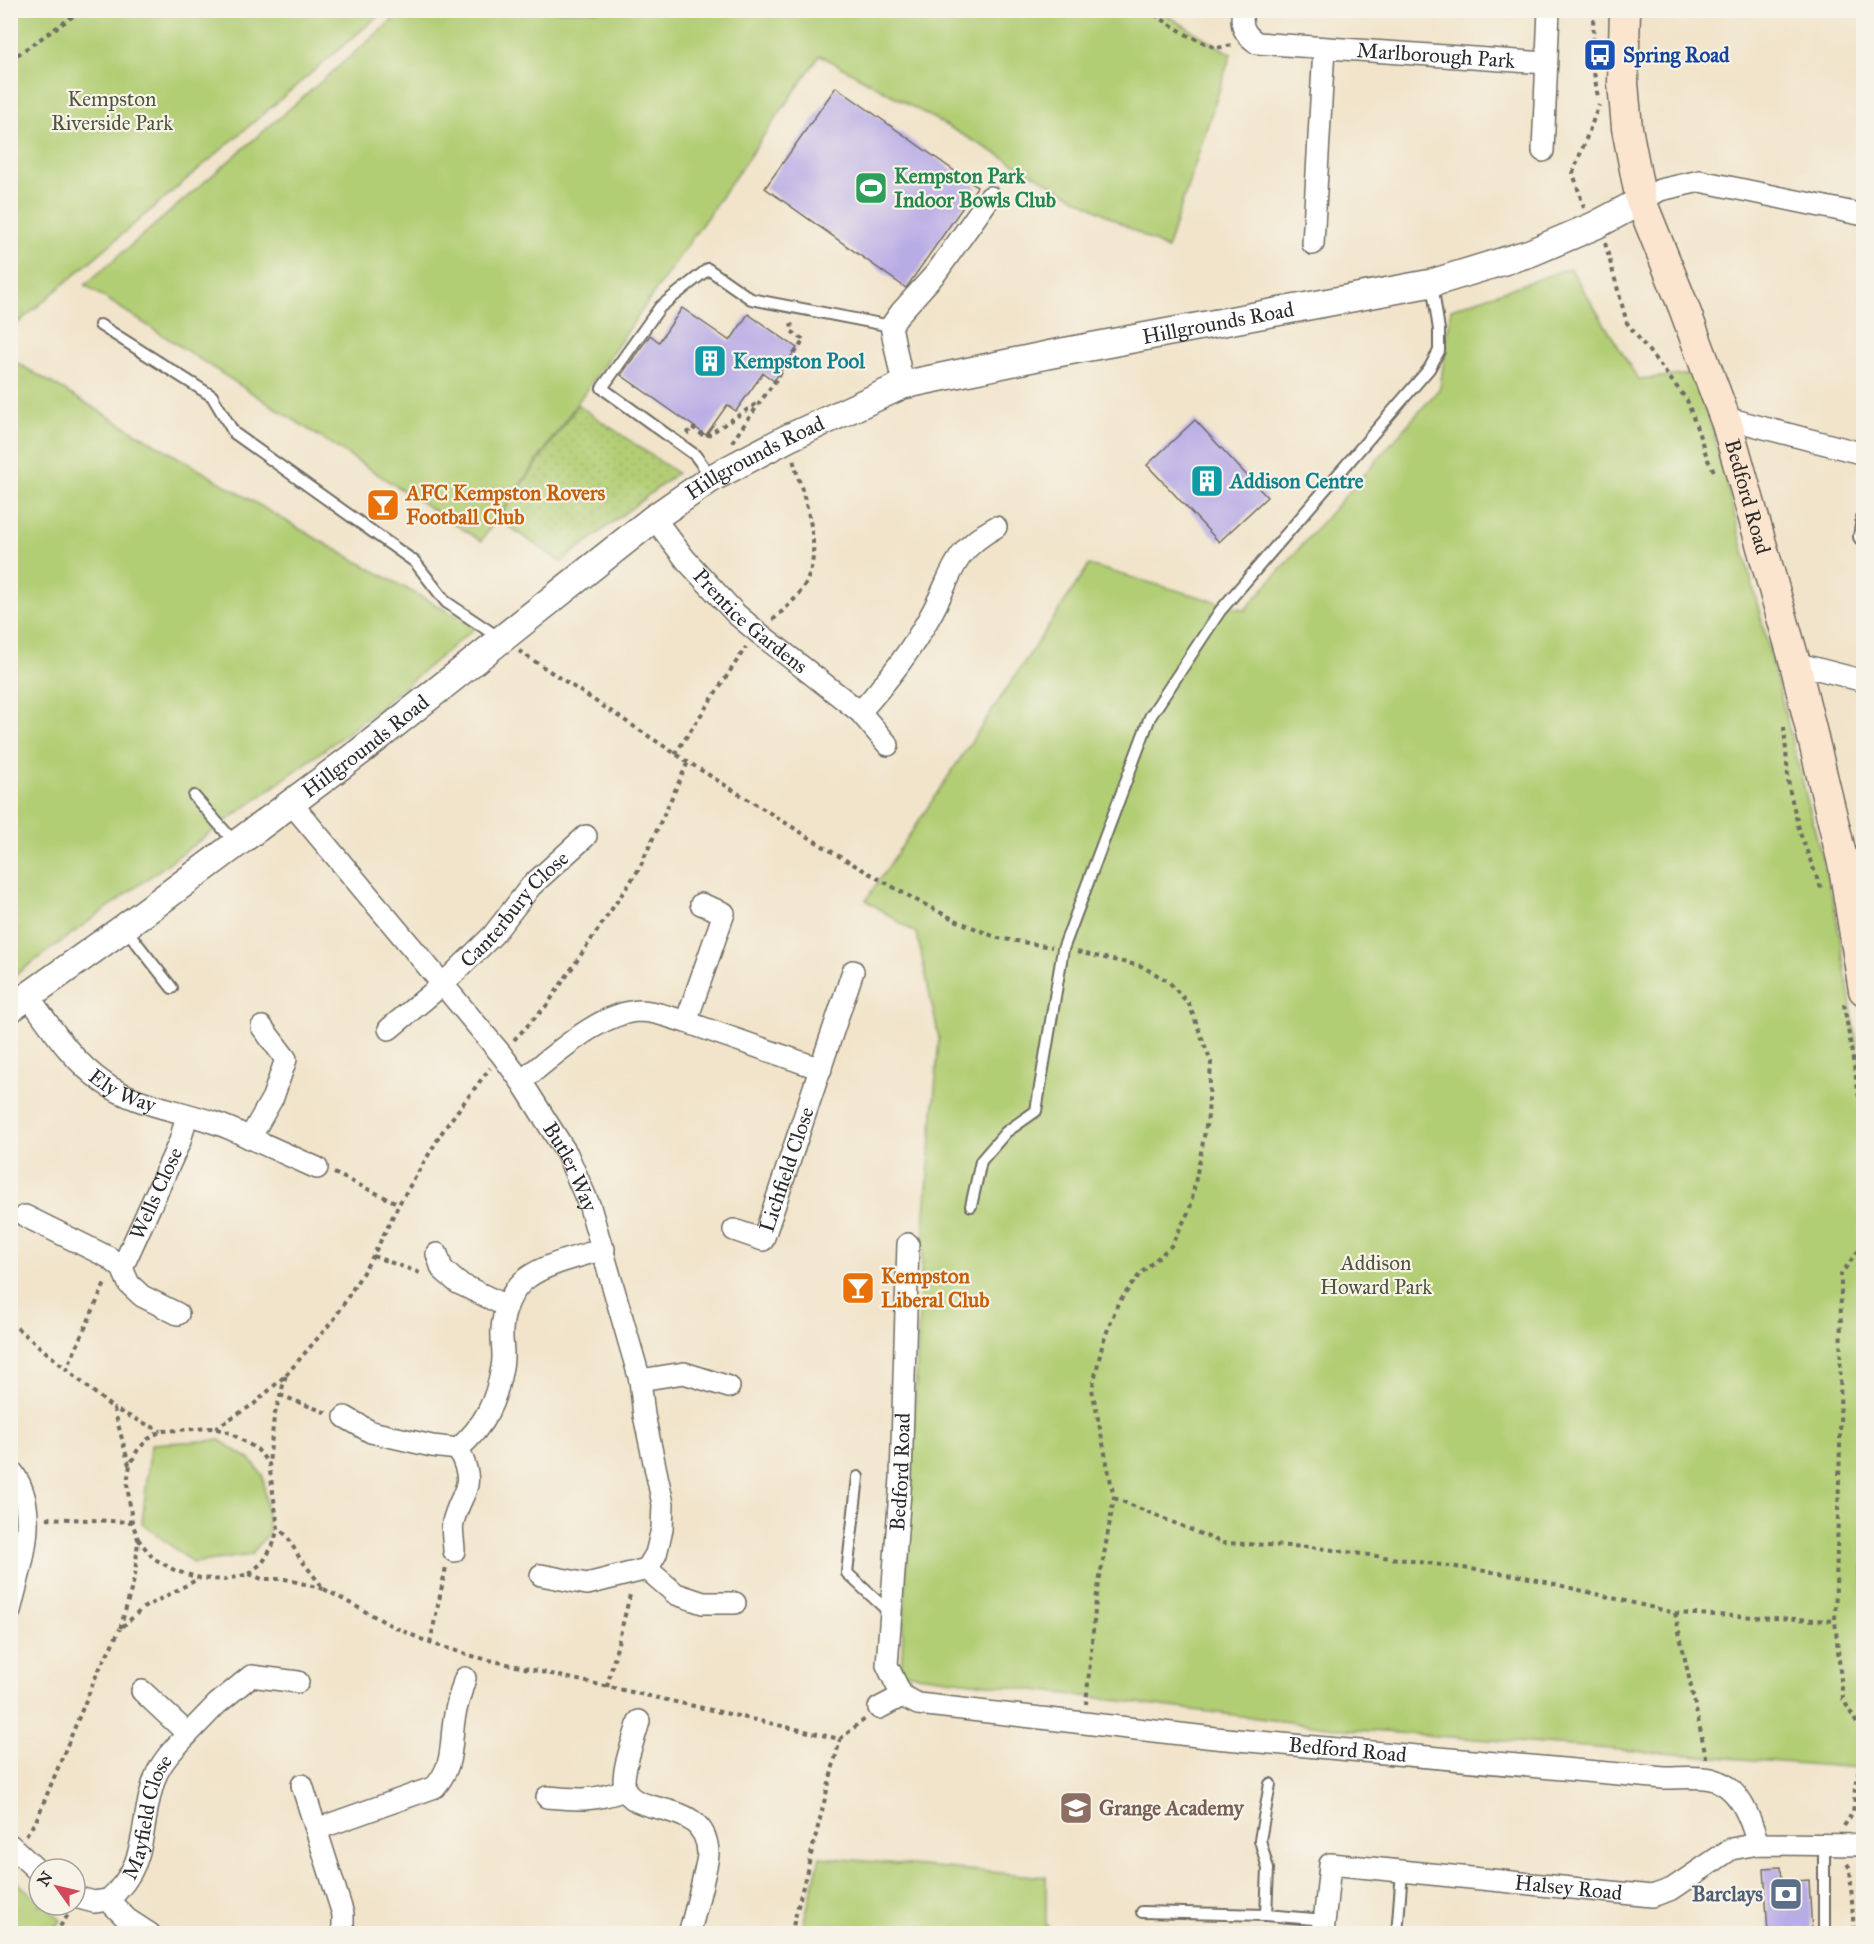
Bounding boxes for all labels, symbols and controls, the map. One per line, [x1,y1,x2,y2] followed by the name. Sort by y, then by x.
[1356,37,1516,74] street label: Marlborough Park
[1582,37,1618,73] bus stop icon: Spring Road
[1623,42,1730,68] place label: Spring Road
[51,86,173,136] park label: Kempston Riverside Park
[894,163,1056,213] place label: Kempston Park Indoor Bowls Club
[853,170,889,206] sports icon: Kempston Park Indoor Bowls Club
[1140,296,1296,350] street label: Hillgrounds Road
[692,343,728,379] building icon: Kempston Pool
[733,348,866,374] place label: Kempston Pool
[680,410,829,505] street label: Hillgrounds Road
[1719,436,1776,557] street label: Bedford Road
[1189,463,1225,499] building icon: Addison Centre
[1228,468,1364,494] place label: Addison Centre
[404,480,606,530] place label: AFC Kempston Rovers Football Club
[365,487,401,523] bar icon: AFC Kempston Rovers Football Club
[688,563,813,679] street label: Prentice Gardens
[297,689,435,804] street label: Hillgrounds Road
[455,845,574,973] street label: Canterbury Close
[83,1063,160,1118] street label: Ely Way
[754,1103,820,1236] street label: Lichfield Close
[537,1117,604,1216] street label: Butler Way
[124,1143,188,1244] street label: Wells Close
[1320,1250,1432,1300] park label: Addison Howard Park
[881,1263,989,1313] place label: Kempston Liberal Club
[840,1270,876,1306] bar icon: Kempston Liberal Club
[884,1412,916,1532] street label: Bedford Road
[1288,1732,1408,1768] street label: Bedford Road
[116,1749,178,1884] street label: Mayfield Close
[1058,1790,1094,1826] school or university icon: Grange Academy
[1099,1795,1245,1821] place label: Grange Academy
[27,1857,87,1917] north arrow
[33,1868,57,1890] text: N
[1513,1869,1624,1906] street label: Halsey Road
[1768,1876,1804,1912] bank icon: Barclays
[1692,1881,1763,1907] place label: Barclays

